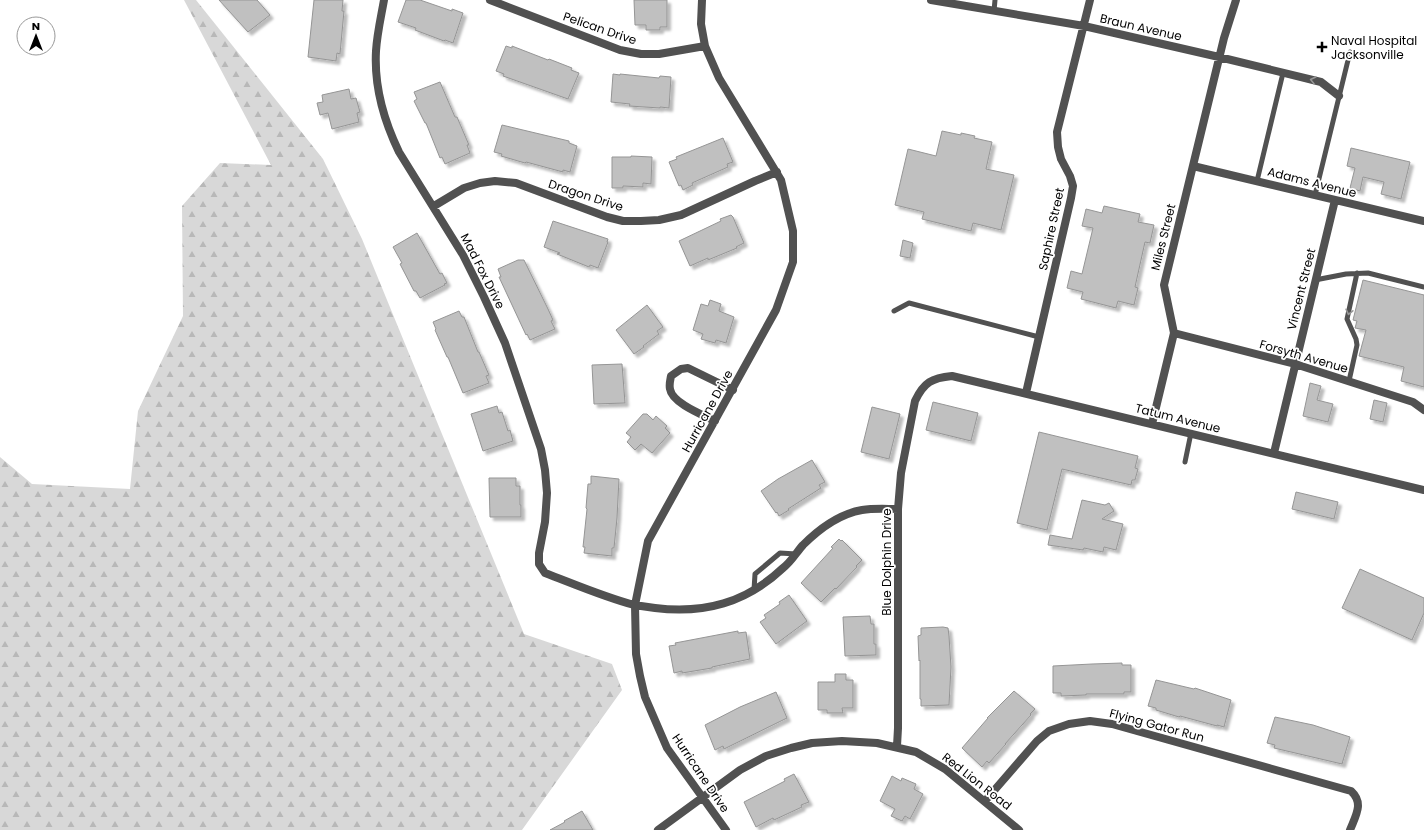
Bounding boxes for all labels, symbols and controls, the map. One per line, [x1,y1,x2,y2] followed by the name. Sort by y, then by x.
[561,7,639,49] street label: Pelican Drive
[1098,9,1184,45] street label: Braun Avenue
[16,16,56,56] north arrow
[32,18,40,34] text: N
[1331,32,1417,63] place label: Naval Hospital Jacksonville
[1316,41,1328,53] marker: Naval Hospital Jacksonville
[1310,77,1316,85] one-way arrow
[1266,163,1358,201] street label: Adams Avenue
[546,175,626,215] street label: Dragon Drive
[1034,186,1068,272] street label: Saphire Street
[1146,202,1180,272] street label: Miles Street
[457,230,509,312] street label: Mad Fox Drive
[1283,246,1319,332] street label: Vincent Street
[1345,308,1353,315] one-way arrow
[1258,335,1350,377] street label: Forsyth Avenue
[677,367,737,455] street label: Hurricane Drive
[1134,399,1222,437] street label: Tatum Avenue
[878,508,895,616] street label: Blue Dolphin Drive
[1108,704,1206,746] street label: Flying Gator Run
[668,730,734,816] street label: Hurricane Drive
[939,748,1015,814] street label: Red Lion Road

